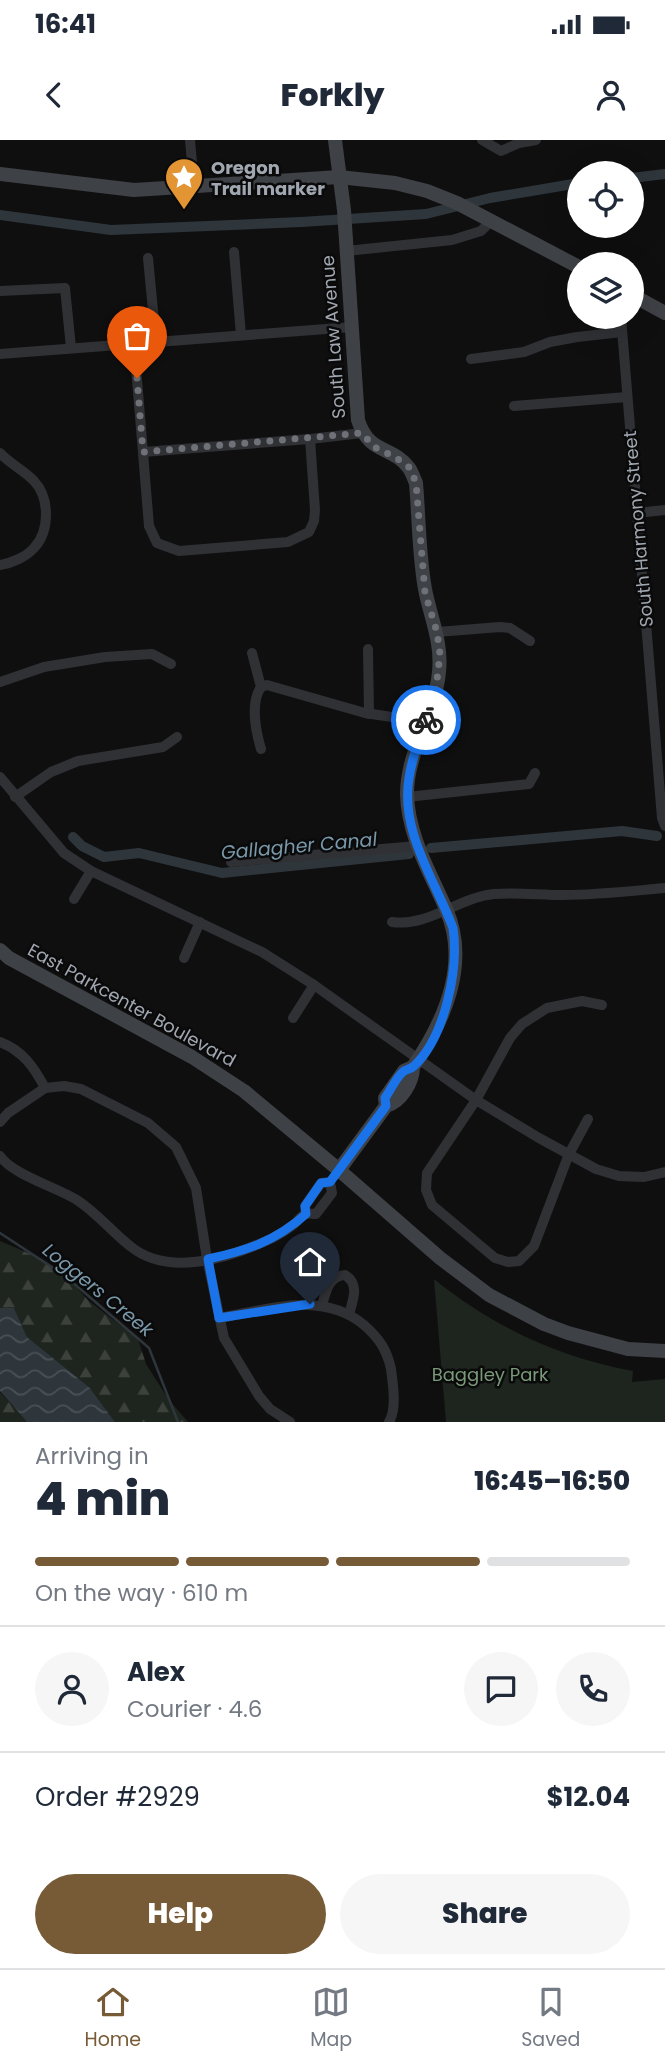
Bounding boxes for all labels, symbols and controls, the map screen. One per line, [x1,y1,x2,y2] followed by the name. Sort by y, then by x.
[35,6,96,42] text: 16:41
[280,72,385,117] text: Forkly
[35,76,73,114] icon: back
[592,76,630,114] icon: person
[211,155,325,201] place label: Oregon Trail marker
[163,156,205,211] place icon: Oregon Trail marker
[567,161,644,329] map controls
[567,161,644,238] button: locate
[567,252,644,329] button: layers
[315,255,351,419] street label: South Law Avenue
[107,306,167,378] pin
[118,317,156,355] icon: bag
[617,430,659,628] street label: South Harmony Street
[391,685,461,755] courier
[407,701,445,739] icon: bike
[220,826,378,866] water label: Gallagher Canal
[23,937,241,1073] street label: East Parkcenter Boulevard
[280,1232,340,1304] pin
[37,1237,160,1344] water label: Loggers Creek
[291,1243,329,1281] icon: home
[432,1362,549,1387] park label: Baggley Park
[35,1440,149,1472] text: Arriving in
[474,1463,630,1499] text: 16:45–16:50
[35,1467,170,1531] text: 4 min
[35,1577,248,1609] text: On the way · 610 m
[35,1652,109,1726] button: person
[464,1652,538,1726] button: chat
[556,1652,630,1726] button: phone
[127,1654,185,1690] text: Alex
[127,1693,262,1725] text: Courier · 4.6
[35,1779,200,1815] text: Order #2929
[546,1779,630,1815] text: $12.04
[35,1874,326,1954] button: Help
[340,1874,630,1954] button: Share
[84,1983,141,2054] tab: Home
[310,1983,352,2054] tab: Map
[521,1983,580,2054] tab: Saved

